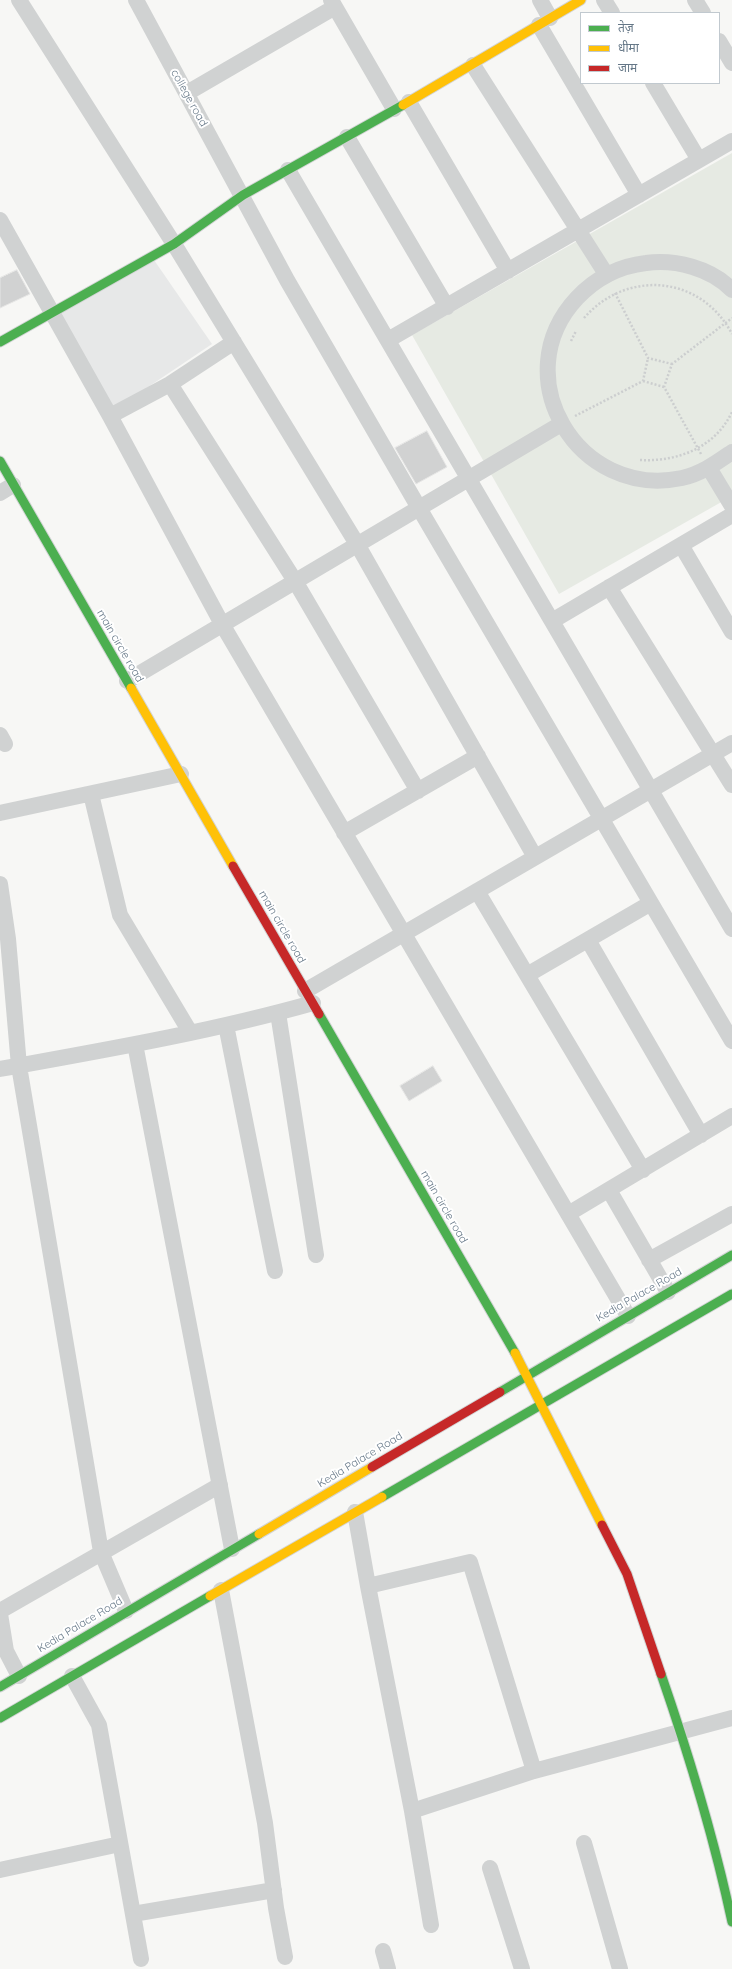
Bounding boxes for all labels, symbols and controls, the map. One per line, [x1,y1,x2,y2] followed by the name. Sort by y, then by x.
[580,12,720,84] legend
[618,20,634,35] text: तेज़
[618,40,639,55] text: धीमा
[618,60,637,75] text: जाम
[168,67,210,129] street label: college road
[94,607,146,685] street label: main circle road
[256,888,308,966] street label: main circle road
[418,1168,470,1246] street label: main circle road
[594,1265,684,1325] street label: Kedia Palace Road
[315,1429,405,1491] street label: Kedia Palace Road
[35,1594,125,1656] street label: Kedia Palace Road

